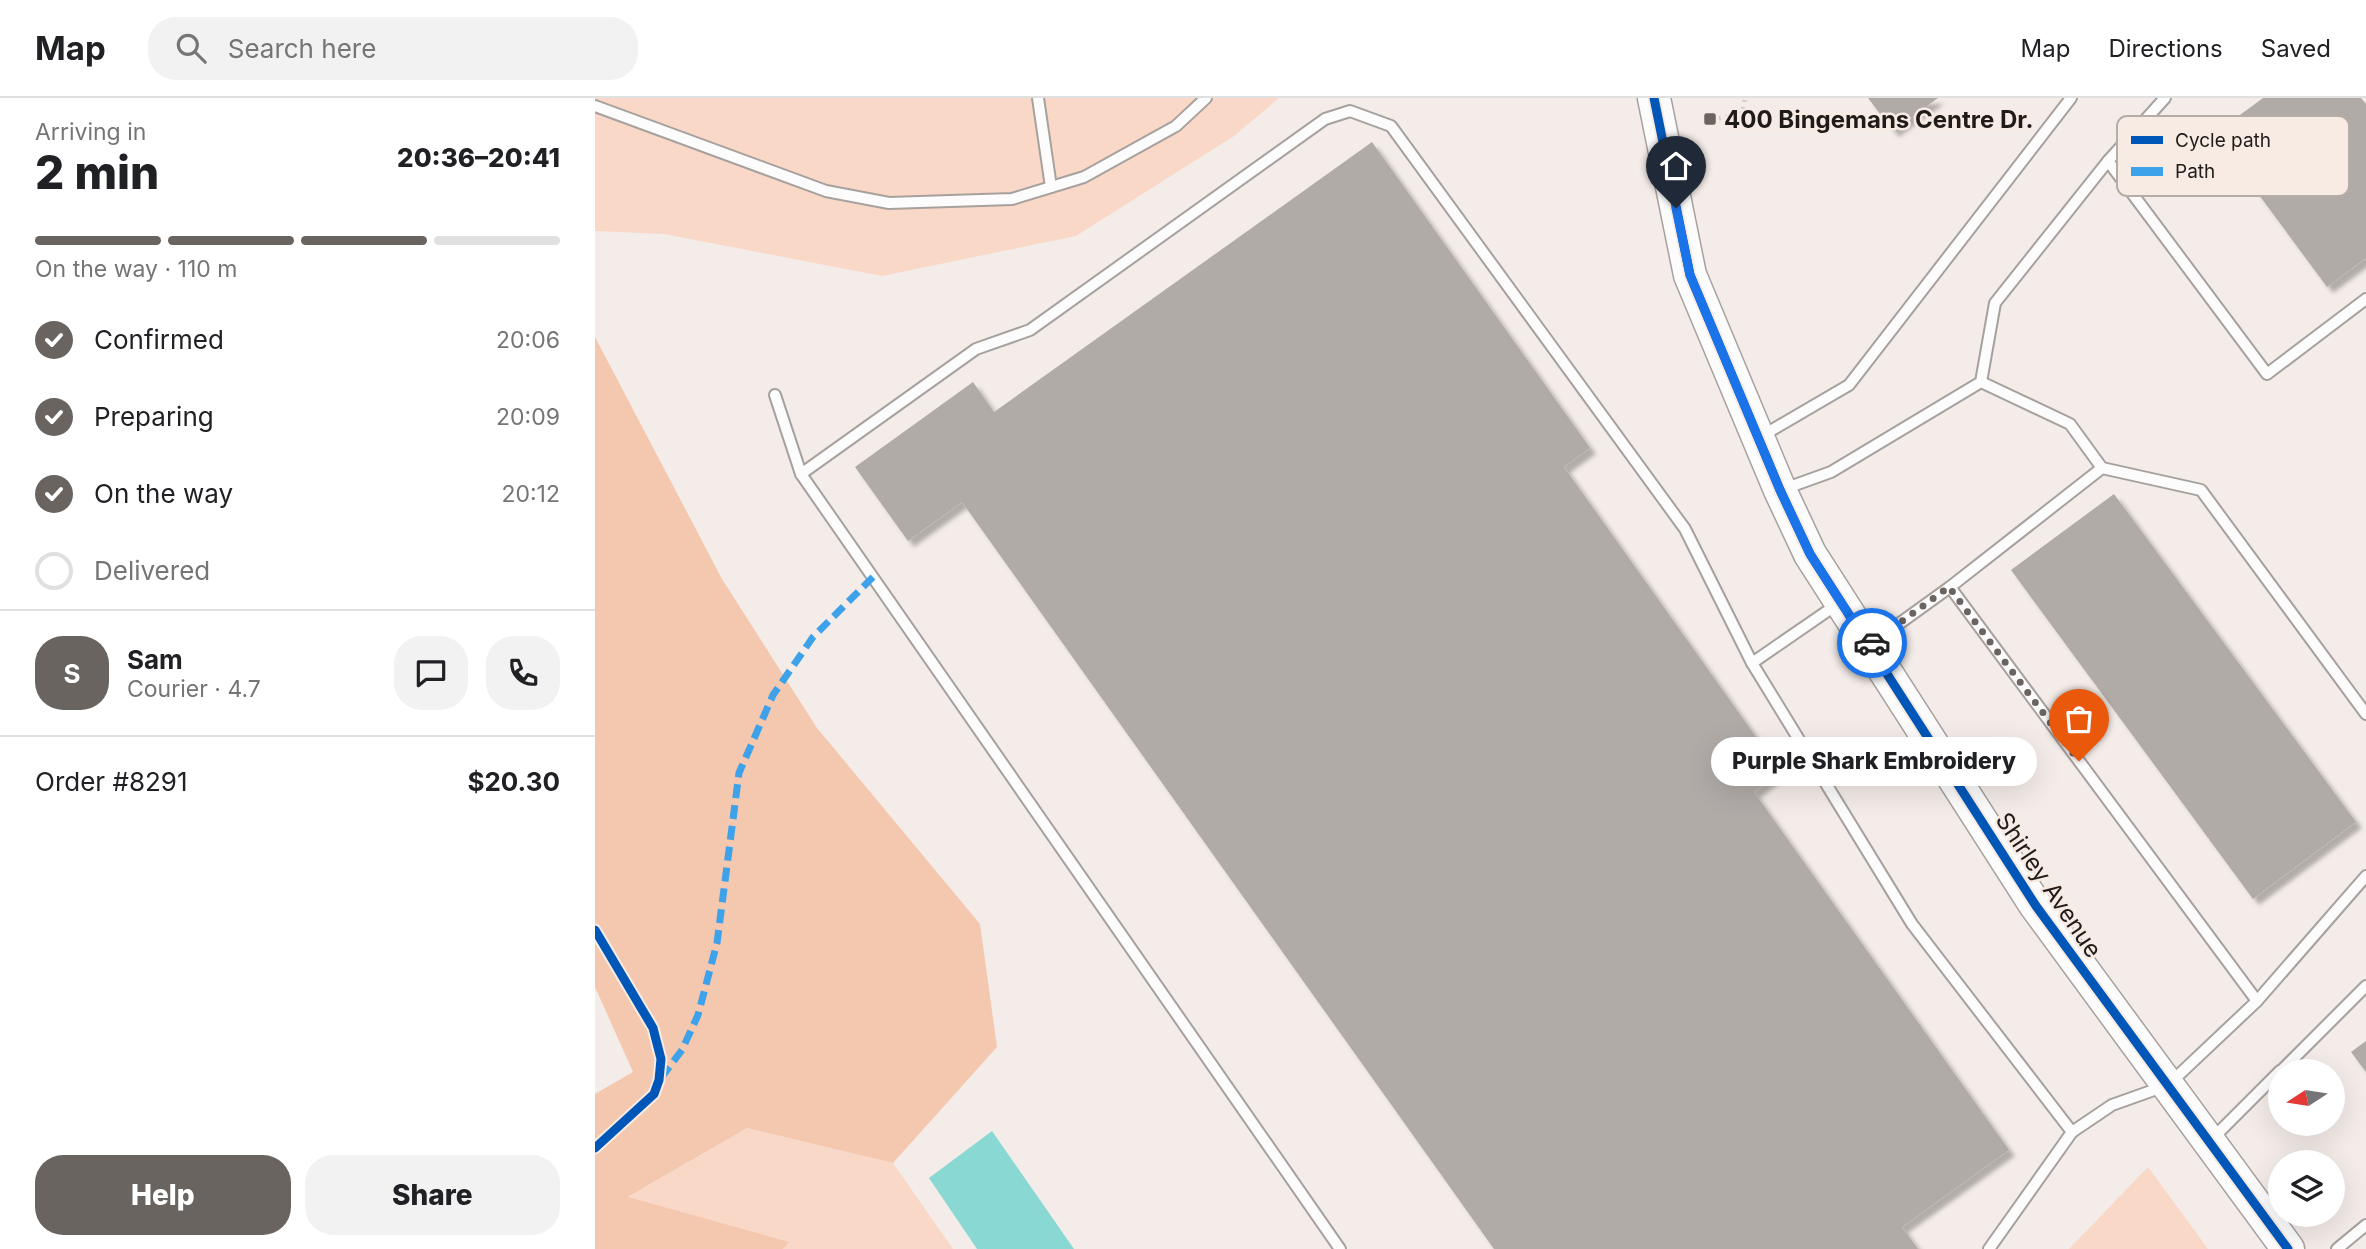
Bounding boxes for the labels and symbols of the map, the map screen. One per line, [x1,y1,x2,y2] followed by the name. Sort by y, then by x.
[1724,105,2034,134] place label: 400 Bingemans Centre Dr.
[1702,111,1718,127] marker: 400 Bingemans Centre Dr.
[2117,116,2349,196] legend
[2175,129,2271,152] text: Cycle path
[1646,136,1706,208] pin
[2175,160,2215,183] text: Path
[1837,608,1907,678] courier
[2049,689,2109,761] pin
[1711,736,2037,786] callout: Purple Shark Embroidery
[1990,807,2108,963] street label: Shirley Avenue
[2268,1059,2345,1136] north arrow

